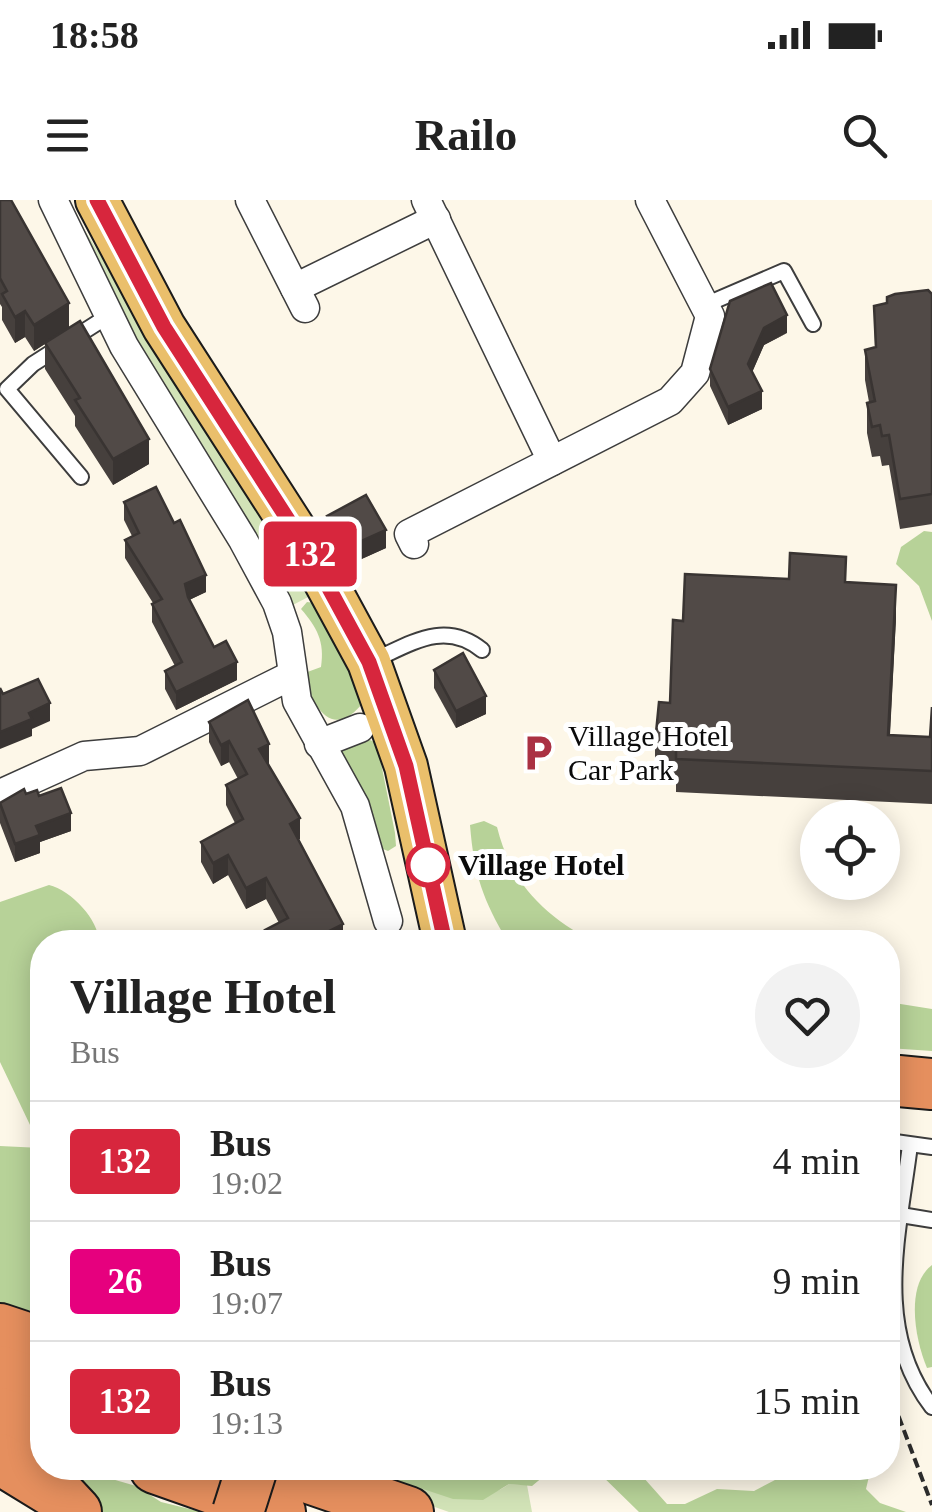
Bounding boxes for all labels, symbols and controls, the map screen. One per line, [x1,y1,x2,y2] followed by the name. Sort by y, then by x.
[50,14,139,56] text: 18:58
[40,108,95,163] icon: menu
[837,108,892,163] icon: search
[415,110,517,160] text: Railo
[252,522,368,586] line badge: 132
[284,535,336,574] text: 132
[568,719,729,786] place label: Village Hotel Car Park
[517,732,559,774] parking icon: Village Hotel Car Park
[800,800,900,900] map controls
[800,800,900,900] button: locate
[407,844,449,886] marker: Village Hotel
[458,848,624,881] place label: Village Hotel
[755,963,860,1068] button: heart
[70,970,336,1023] text: Village Hotel
[70,1034,120,1070] text: Bus
[210,1122,271,1164] text: Bus
[772,1140,860,1182] text: 4 min
[99,1142,151,1181] text: 132
[210,1165,283,1201] text: 19:02
[210,1242,271,1284] text: Bus
[772,1260,860,1302] text: 9 min
[108,1262,143,1301] text: 26
[210,1285,283,1321] text: 19:07
[210,1362,271,1404] text: Bus
[753,1380,860,1422] text: 15 min
[99,1382,151,1421] text: 132
[210,1405,283,1441] text: 19:13

